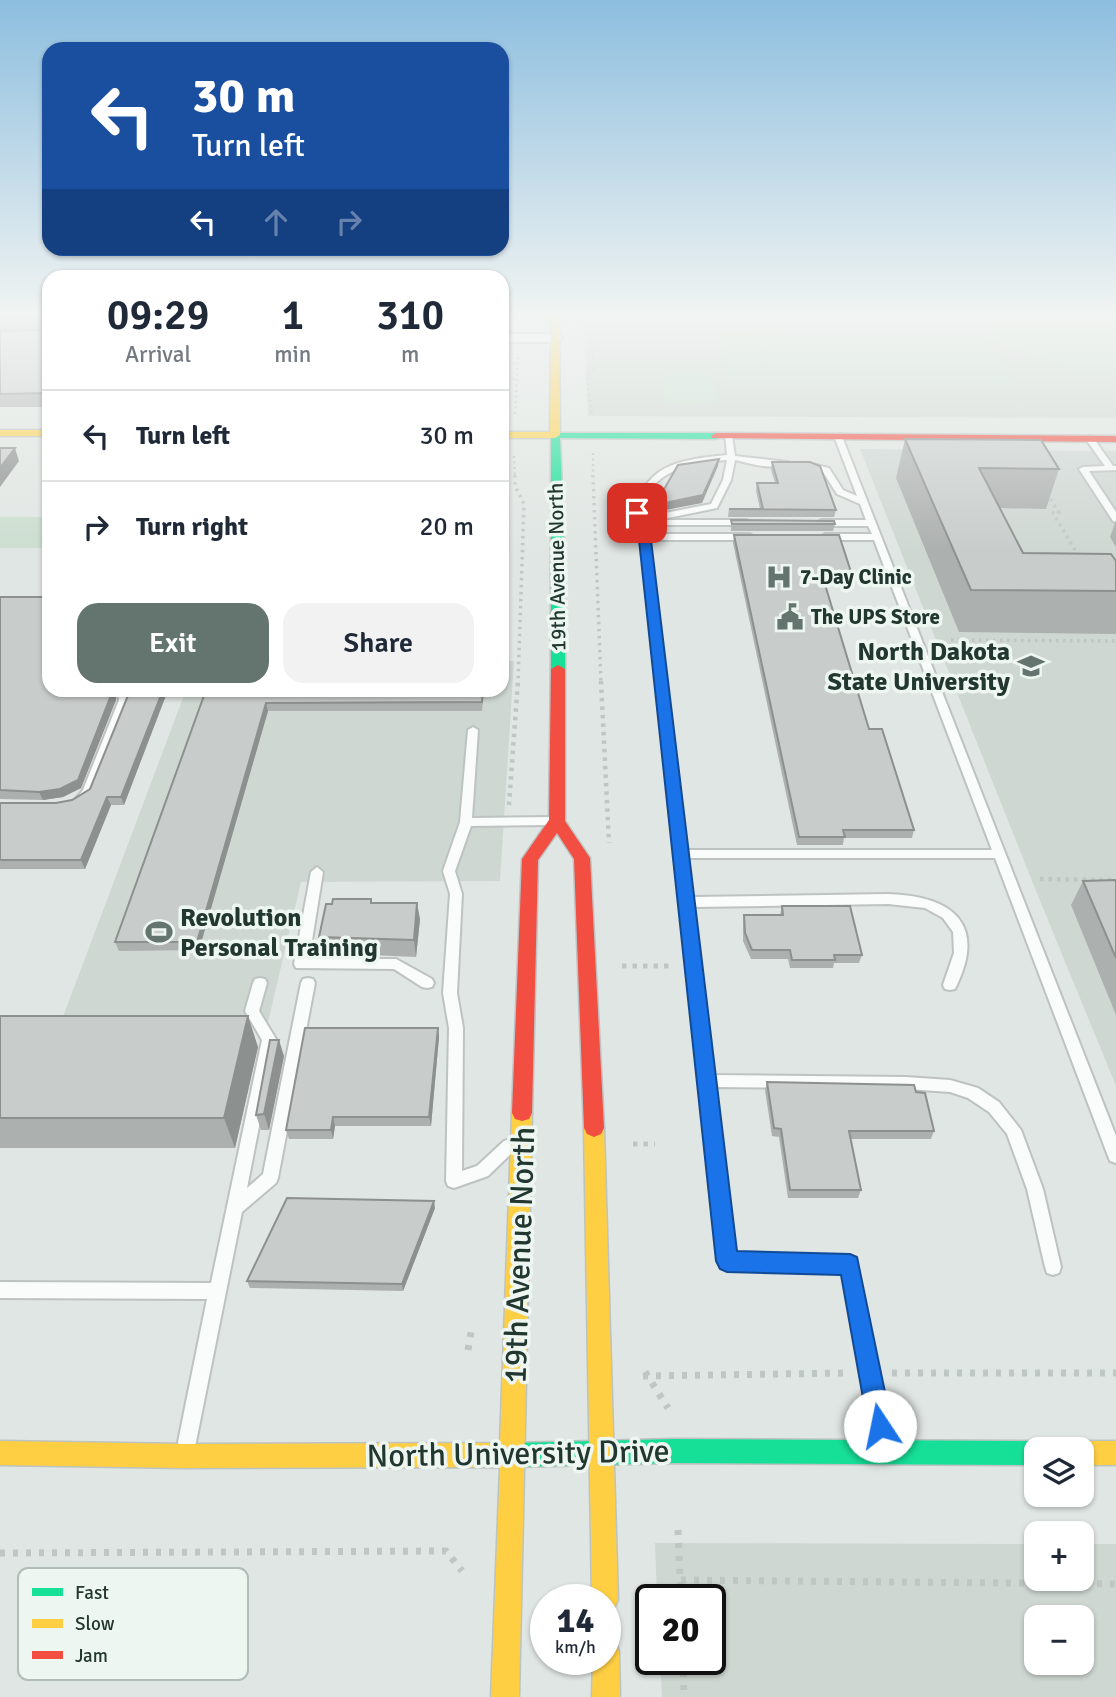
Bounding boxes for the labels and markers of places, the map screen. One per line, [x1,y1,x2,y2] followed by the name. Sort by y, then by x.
[607,483,667,543] pin
[764,562,794,592] hospital icon: 7-Day Clinic
[800,564,912,590] place label: 7-Day Clinic
[775,602,805,632] public building icon: The UPS Store
[811,604,940,630] place label: The UPS Store
[828,636,1010,698] place label: North Dakota State University
[1016,651,1046,681] school or university icon: North Dakota State University
[180,902,378,964] place label: Revolution Personal Training
[144,917,174,947] sports icon: Revolution Personal Training

